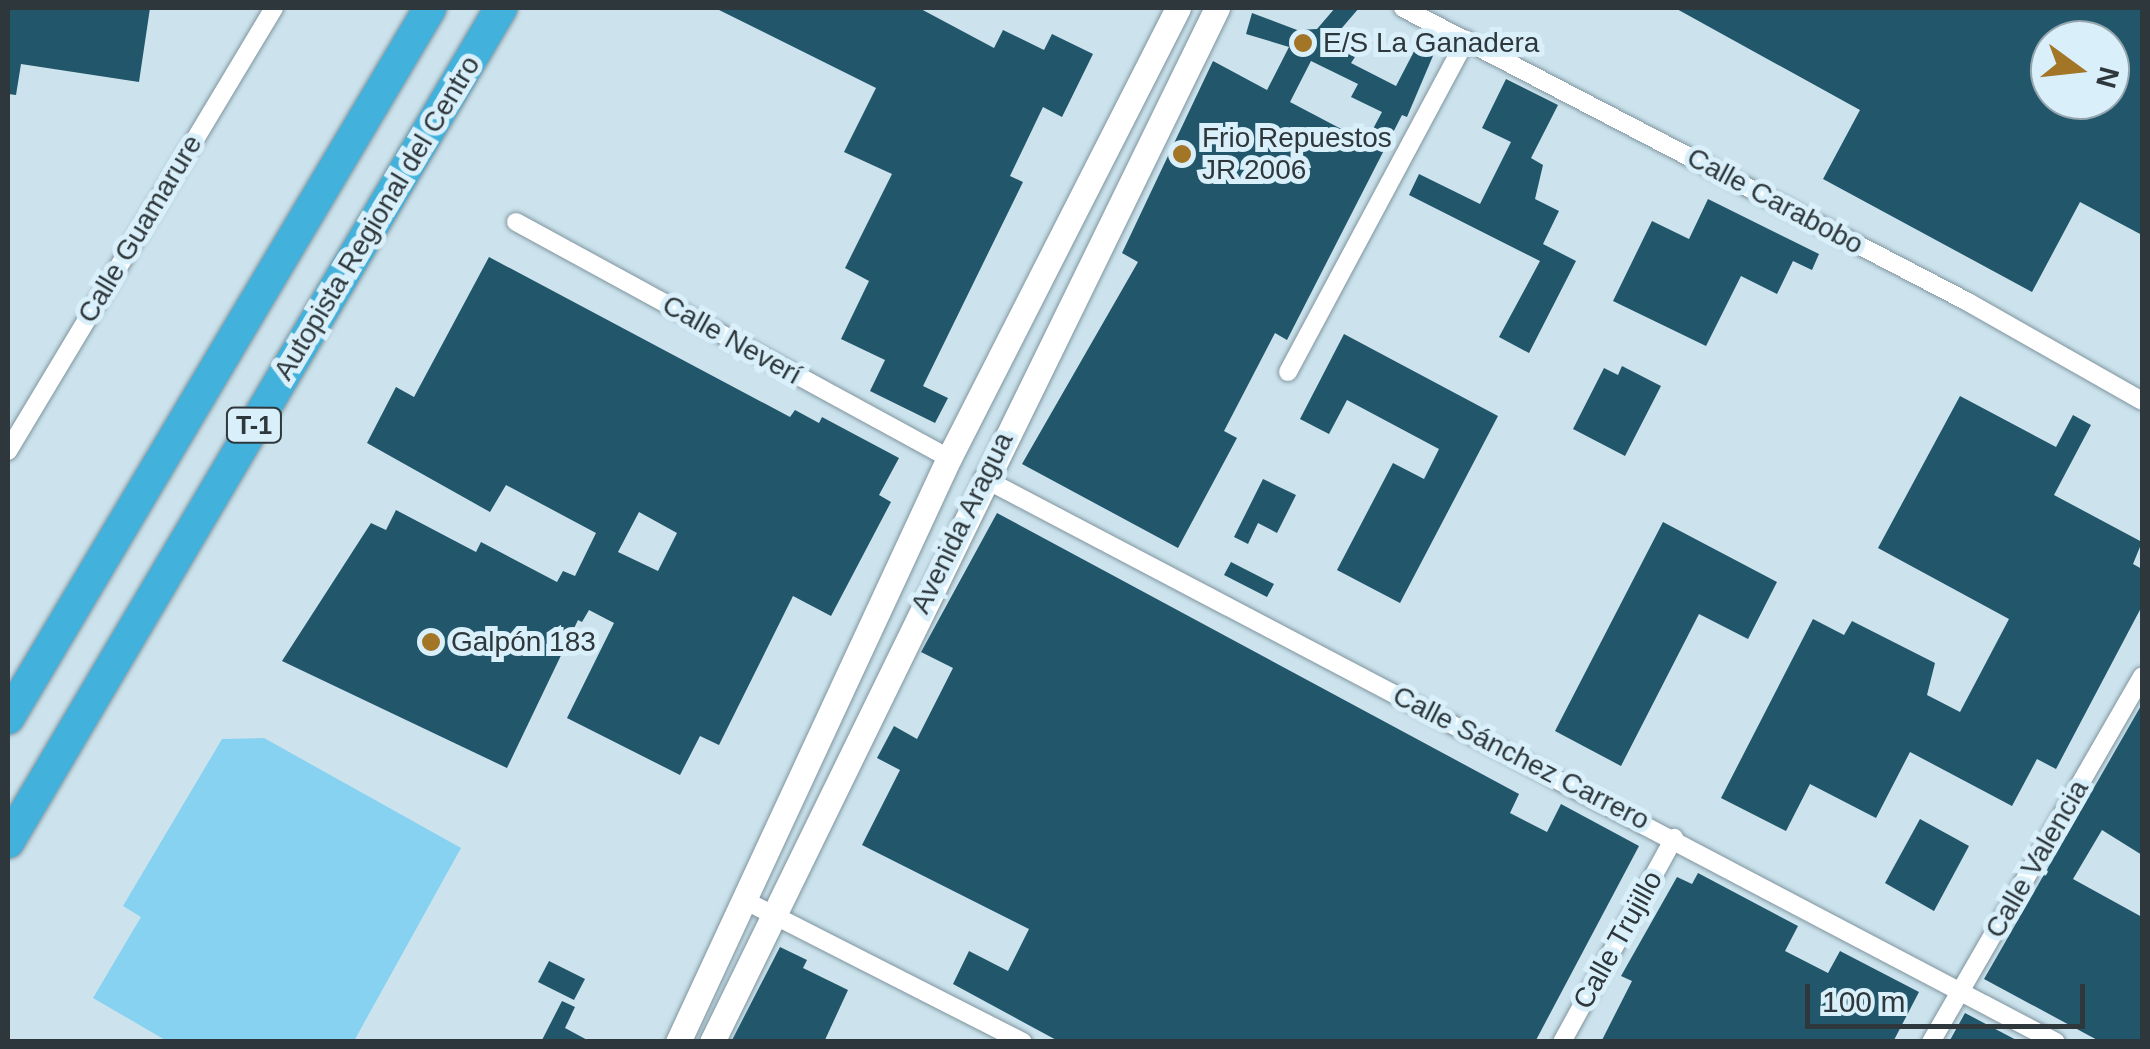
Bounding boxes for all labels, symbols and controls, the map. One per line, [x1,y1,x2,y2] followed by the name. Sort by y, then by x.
[2030,20,2130,120] north arrow
[1323,26,1539,60] place label: E/S La Ganadera
[1292,32,1314,54] marker: E/S La Ganadera
[267,50,487,386] street label: Autopista Regional del Centro
[2090,64,2125,91] text: N
[1202,121,1392,187] place label: Frio Repuestos JR 2006
[71,129,209,329] street label: Calle Guamarure
[1681,140,1869,262] street label: Calle Carabobo
[1171,143,1193,165] marker: Frio Repuestos JR 2006
[656,288,808,392] street label: Calle Neverí
[224,405,284,445] road number: T-1
[903,426,1021,620] street label: Avenida Aragua
[451,625,596,659] place label: Galpón 183
[420,631,442,653] marker: Galpón 183
[1387,679,1655,837] street label: Calle Sánchez Carrero
[1978,774,2096,944] street label: Calle Valencia
[1566,865,1670,1015] street label: Calle Trujillo
[1810,964,2090,1026] scale bar
[1822,985,1905,1018] text: 100 m

